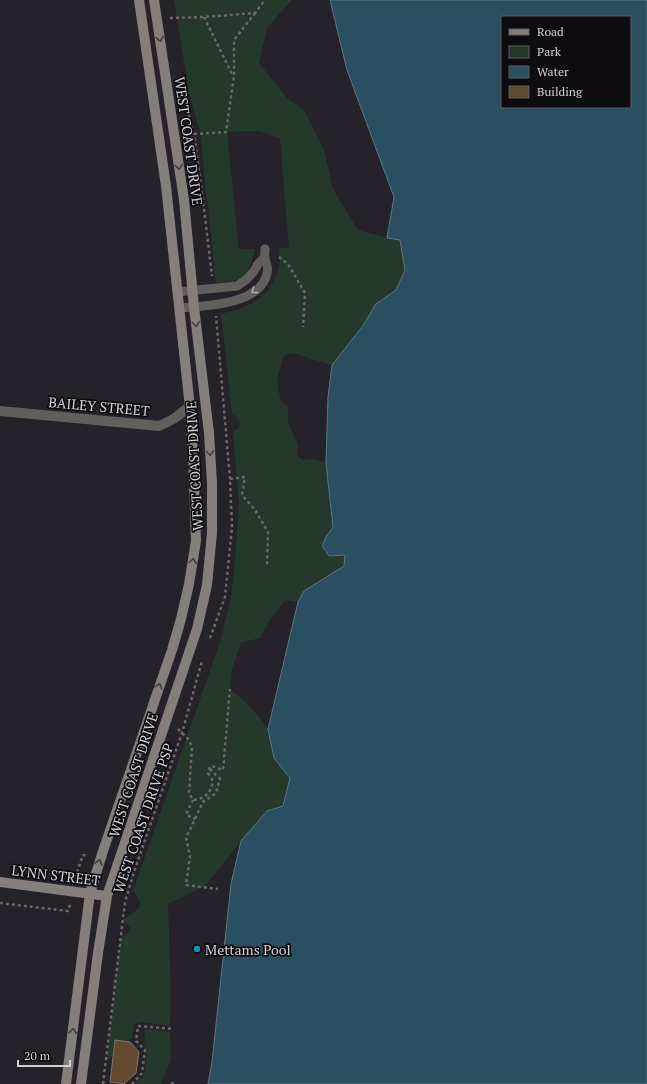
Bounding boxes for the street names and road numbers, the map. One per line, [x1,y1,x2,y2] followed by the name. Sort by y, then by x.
[171,75,207,207] street label: WEST COAST DRIVE
[48,392,151,420] street label: BAILEY STREET
[181,401,207,531] street label: WEST COAST DRIVE
[104,710,162,840] street label: WEST COAST DRIVE
[108,741,178,895] street label: WEST COAST DRIVE PSP
[10,860,102,890] street label: LYNN STREET

